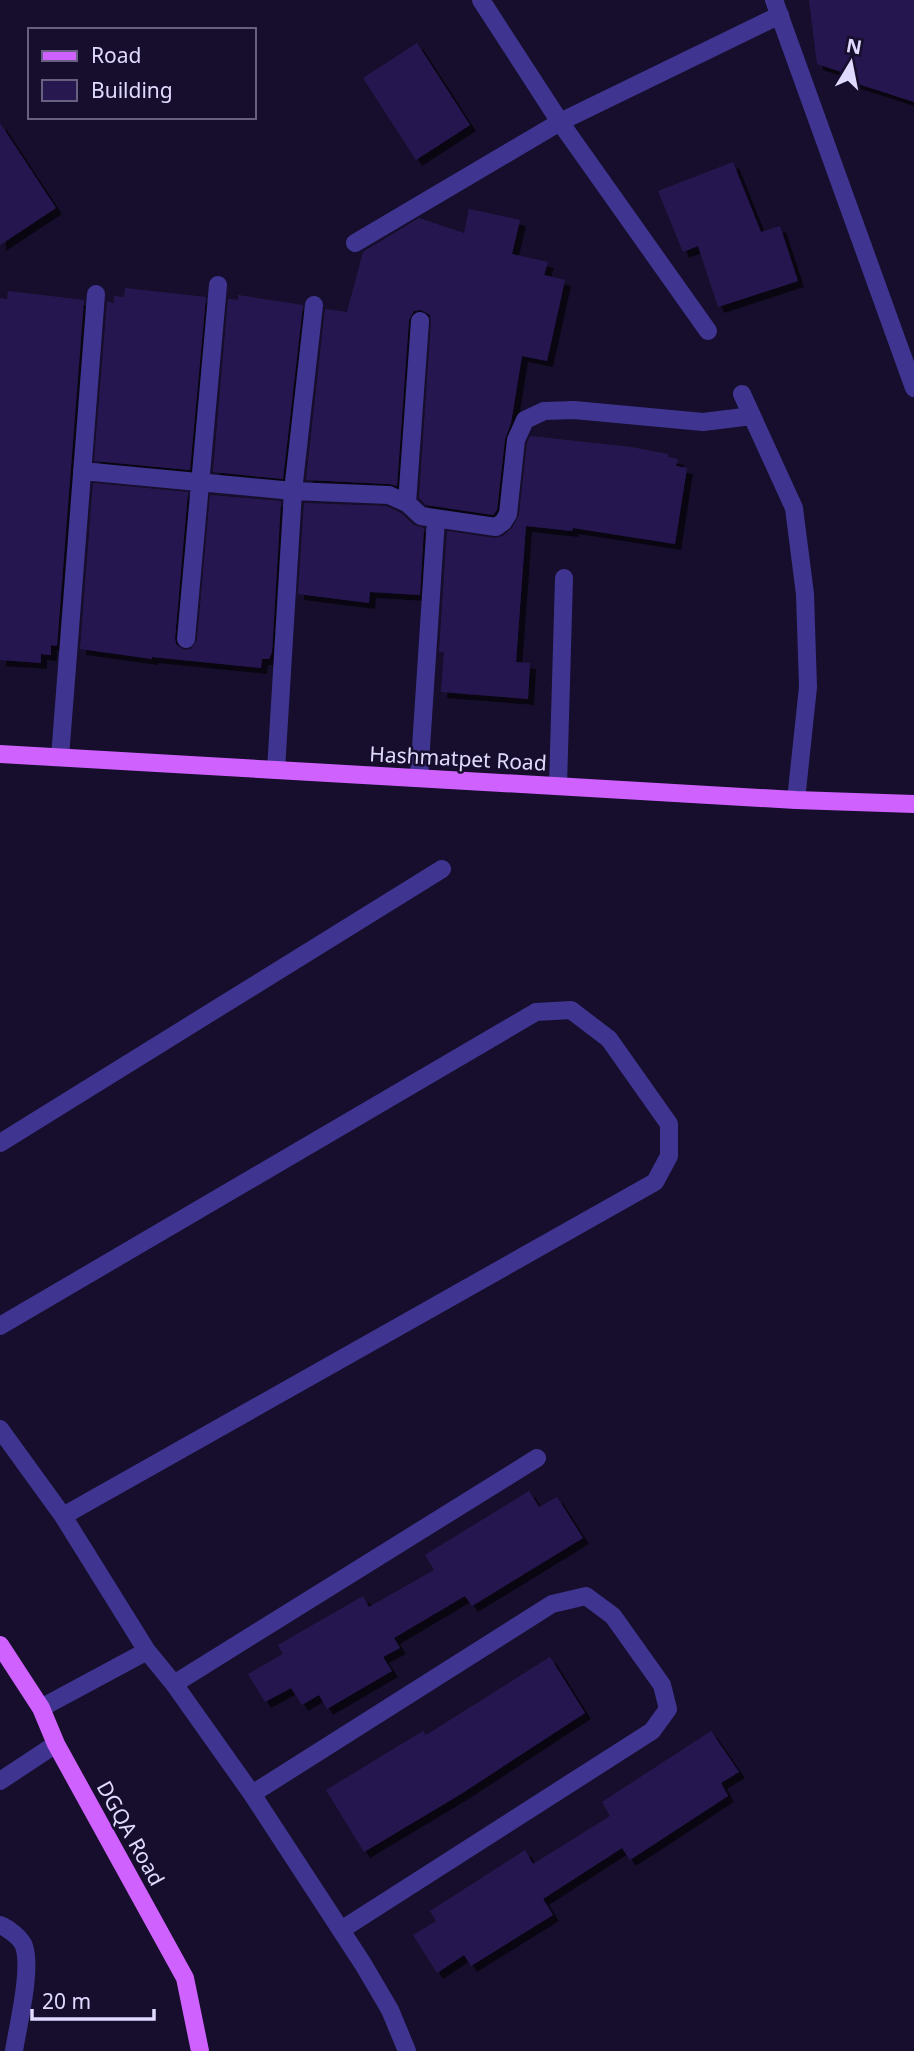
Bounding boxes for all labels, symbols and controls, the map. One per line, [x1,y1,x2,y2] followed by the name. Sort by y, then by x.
[28,28,256,119] legend
[816,28,886,98] north arrow
[844,32,864,60] text: N
[91,41,141,69] text: Road
[91,76,173,104] text: Building
[369,739,547,777] street label: Hashmatpet Road
[91,1776,171,1890] street label: DGQA Road
[32,1978,154,2022] scale bar
[42,1987,91,2015] text: 20 m

